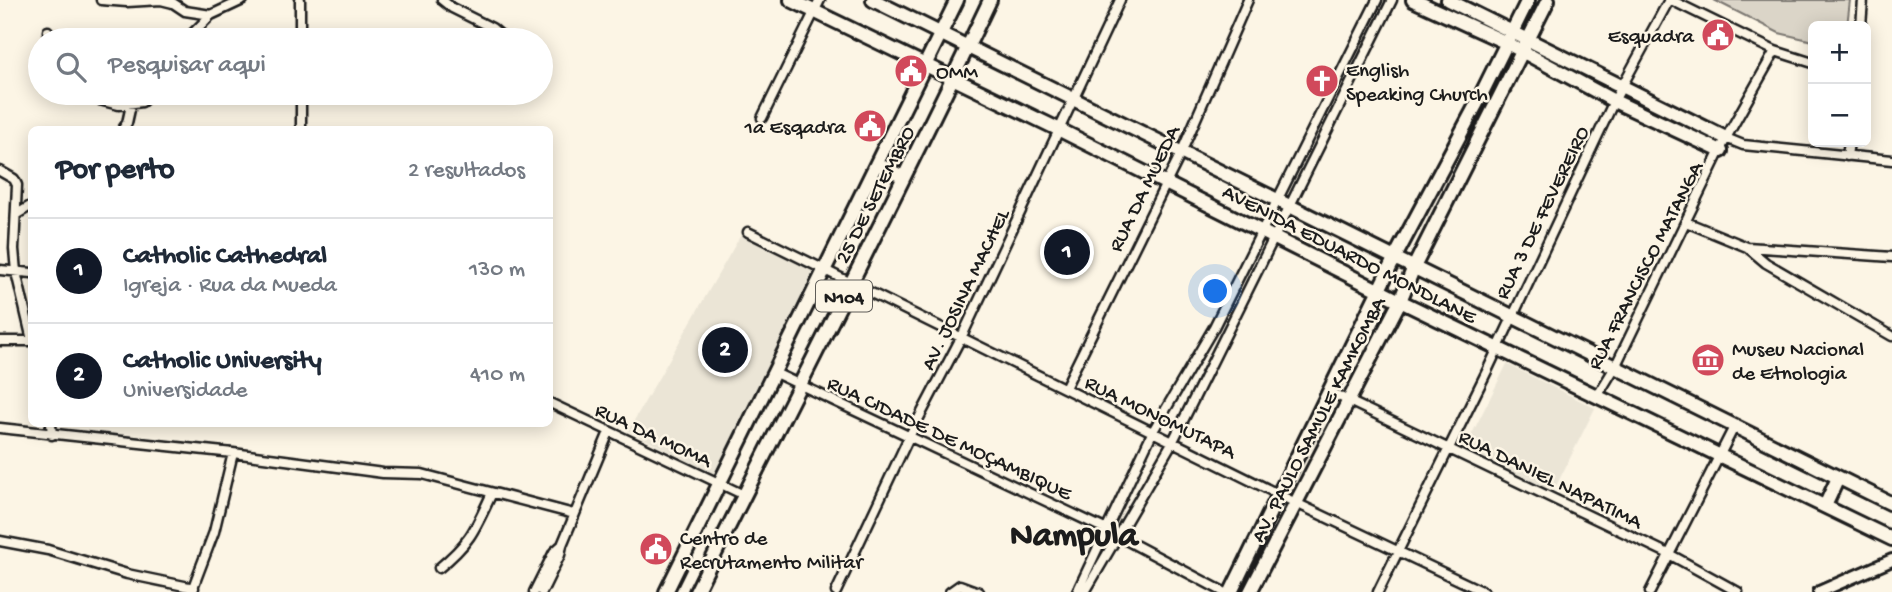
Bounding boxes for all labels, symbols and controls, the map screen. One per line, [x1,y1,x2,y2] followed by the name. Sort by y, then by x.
[1699,16,1737,54] public building icon: Esquadra
[1808,21,1871,147] map controls
[1808,21,1871,84] button: +
[1608,26,1695,51] place label: Esquadra
[28,28,553,105] search box
[52,48,90,86] icon: search
[108,51,266,82] text: Pesquisar aqui
[892,52,930,90] public building icon: OMM
[1346,60,1488,109] place label: English Speaking Church
[936,62,978,87] place label: OMM
[1303,62,1341,100] church icon: English Speaking Church
[1808,84,1871,147] button: −
[851,107,889,145] public building icon: 1a Esqadra
[743,117,847,142] place label: 1a Esqadra
[1105,121,1188,257] street label: RUA DA MUEDA
[832,122,923,269] street label: 25 DE SETEMBRO
[1491,123,1597,304] street label: RUA 3 DE FEVEREIRO
[56,154,175,189] text: Por perto
[1584,157,1711,375] street label: RUA FRANCISCO MATANGA
[408,158,525,185] text: 2 resultados
[1217,181,1481,332] street label: AVENIDA EDUARDO MONDLANE
[917,205,1018,375] street label: AV. JOSINA MACHEL
[1044,226,1090,278] pin: 1
[123,242,327,273] text: Catholic Cathedral
[74,257,84,284] text: 1
[469,257,525,284] text: 130 m
[123,273,337,300] text: Igreja · Rua da Mueda
[1198,274,1232,308] your location
[816,280,872,312] road number: N104
[1247,292,1394,547] street label: AV. PAULO SAMULE KAMKOMBA
[702,324,748,376] pin: 2
[1732,339,1864,388] place label: Museu Nacional de Etnologia
[1689,341,1727,379] museum icon: Museu Nacional de Etnologia
[123,347,322,378] text: Catholic University
[73,362,85,389] text: 2
[470,362,525,389] text: 410 m
[822,372,1076,508] street label: RUA CIDADE DE MOÇAMBIQUE
[1080,372,1241,467] street label: RUA MONOMUTAPA
[123,378,247,405] text: Universidade
[590,399,716,476] street label: RUA DA MOMA
[1454,426,1647,537] street label: RUA DANIEL NAPATIMA
[1010,517,1140,558] district label: Nampula
[680,528,864,577] place label: Centro de Recrutamento Militar
[637,530,675,568] public building icon: Centro de Recrutamento Militar

